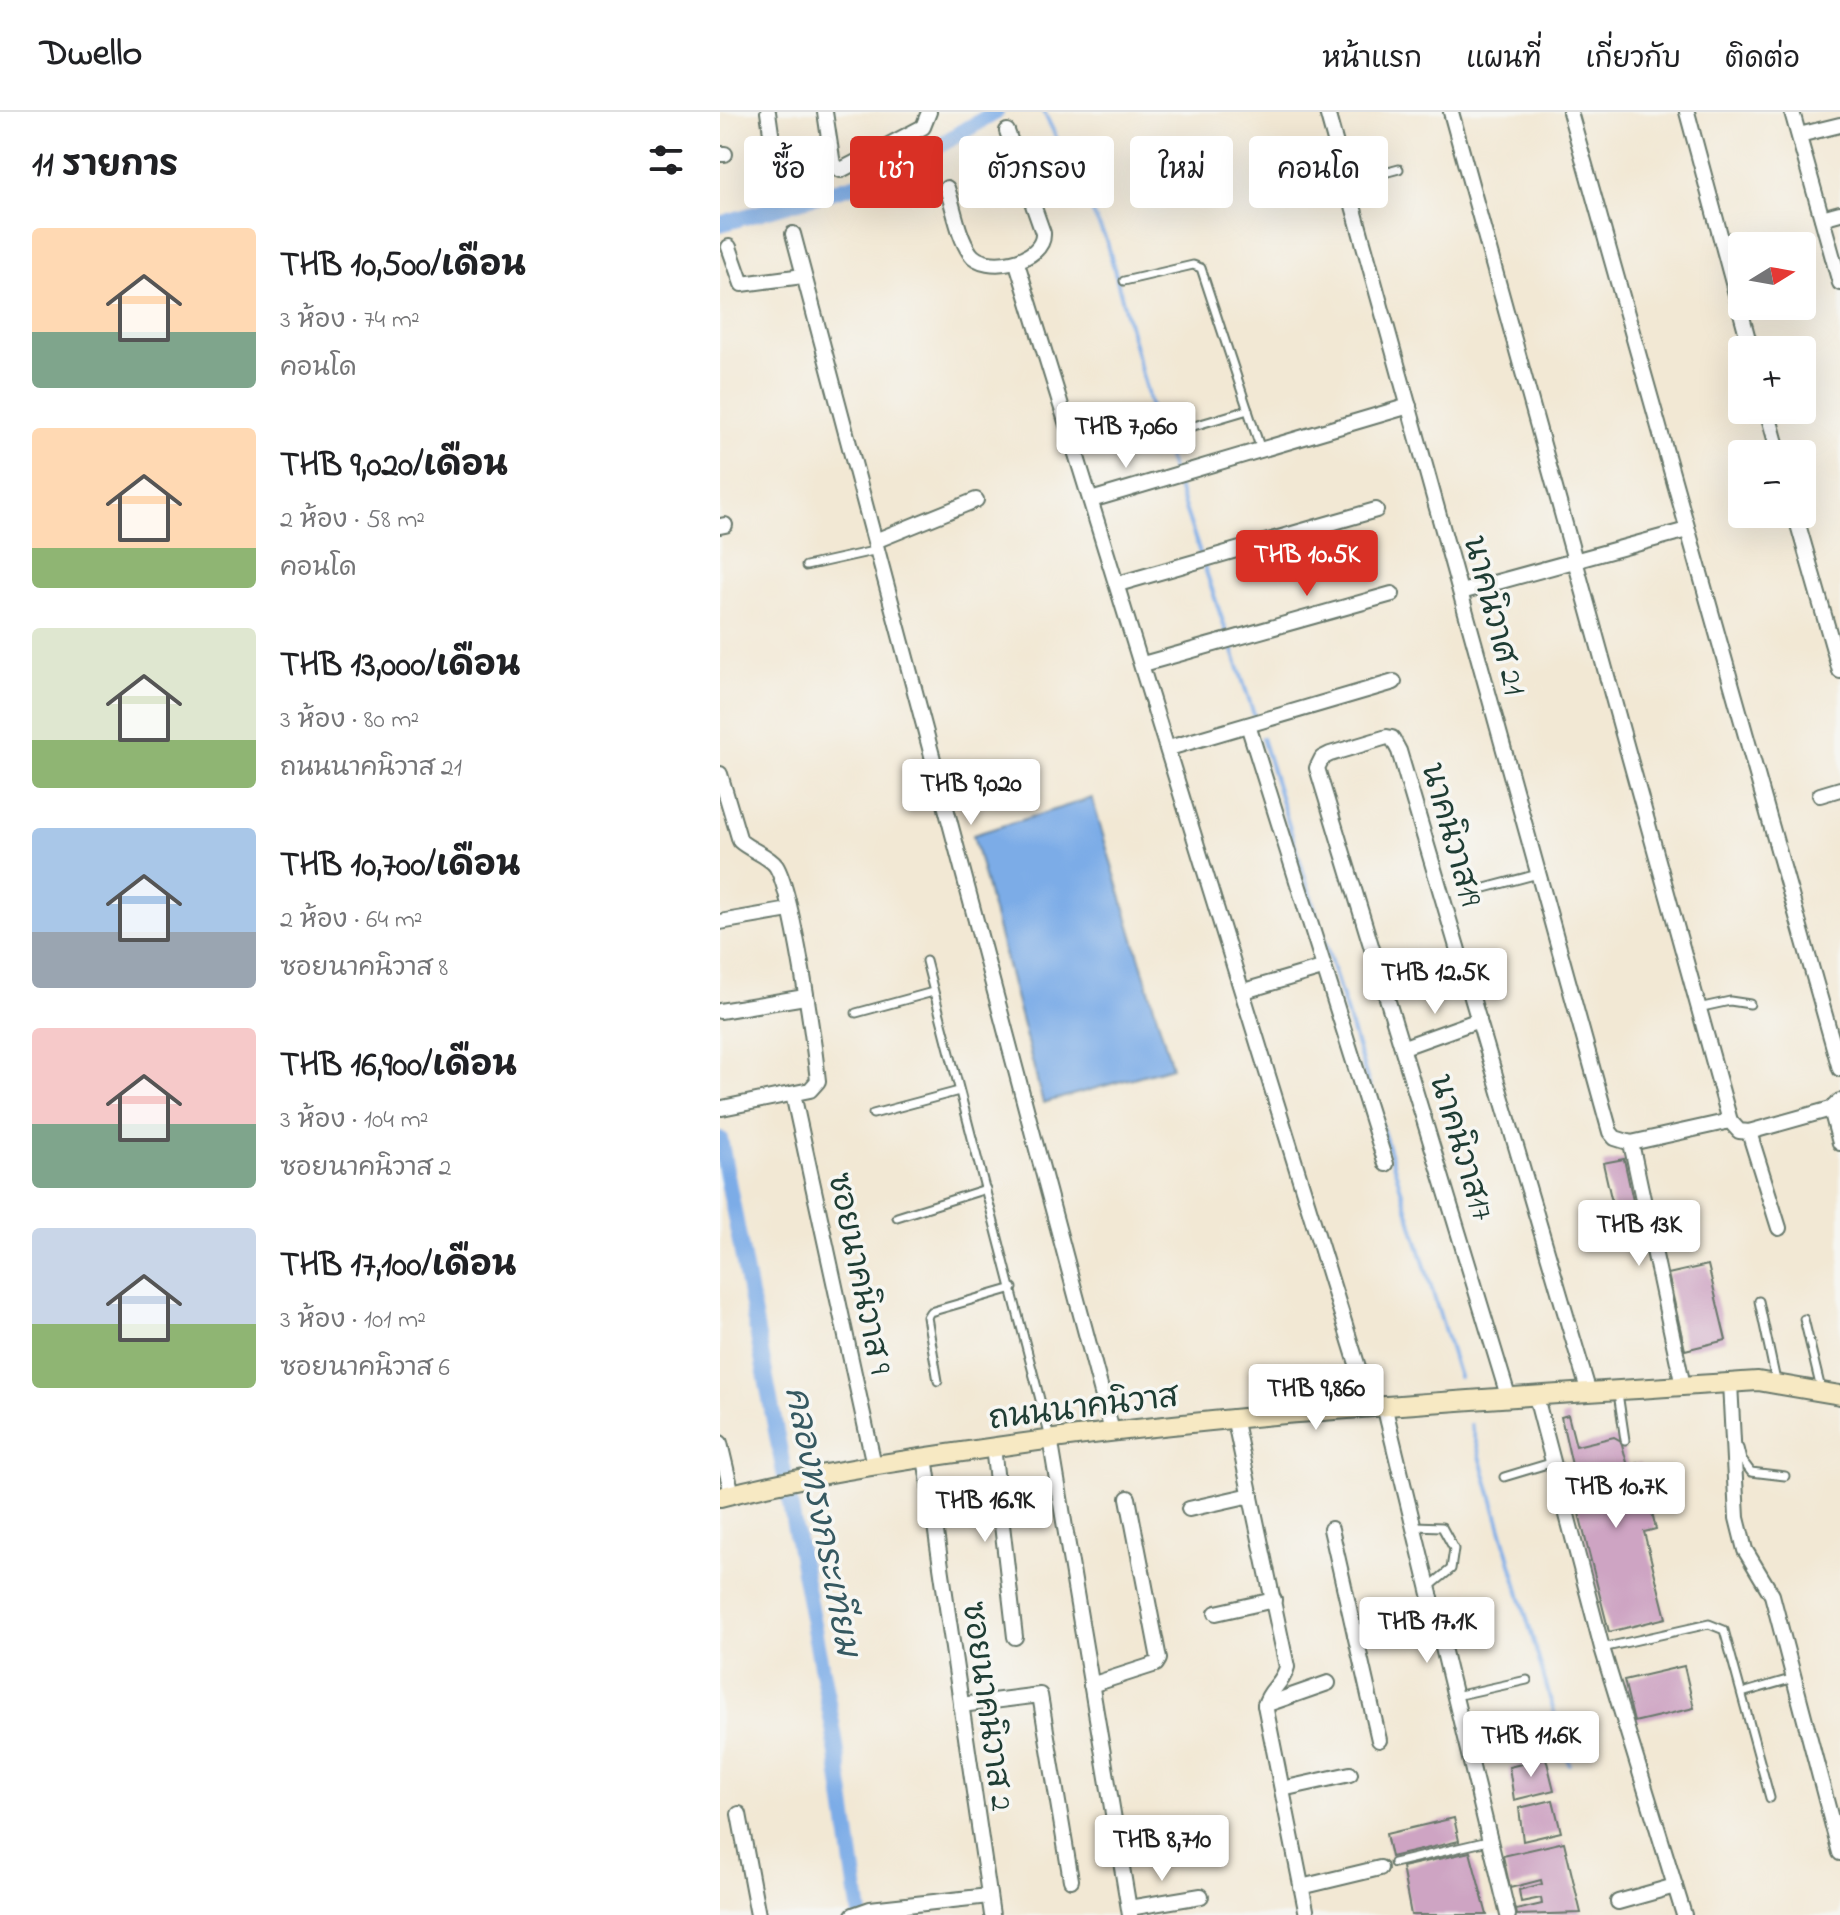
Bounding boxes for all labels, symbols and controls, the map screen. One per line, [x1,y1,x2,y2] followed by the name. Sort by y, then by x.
[40,27,142,83] text: Dwello
[1322,40,1422,81] text: หน้าแรก
[1466,40,1542,81] text: แผนที่
[1586,40,1681,81] text: เกี่ยวกับ
[1725,40,1800,81] text: ติดต่อ
[744,136,834,208] chip: ซื้อ
[850,136,943,208] chip: เช่า
[959,136,1114,208] chip: ตัวกรอง
[1130,136,1233,208] chip: ใหม่
[1249,136,1388,208] chip: คอนโด
[644,138,688,182] icon: filters
[32,142,178,192] text: 11 รายการ
[1728,232,1816,320] north arrow
[1728,232,1816,528] map controls
[280,242,526,292] text: THB 10,500/เดือน
[96,260,192,356] icon: home
[280,302,420,340] text: 3 ห้อง · 74 m²
[1728,336,1816,424] button: +
[280,350,357,388] text: คอนโด
[1034,402,1218,470] pin: THB 7,060
[1074,409,1178,447] text: THB 7,060
[1728,440,1816,528] button: −
[280,442,508,492] text: THB 9,020/เดือน
[96,460,192,556] icon: home
[280,502,425,540] text: 2 ห้อง · 58 m²
[1215,530,1399,598] pin: THB 10.5K
[1449,531,1536,701] street label: นาคนิวาศ 21
[1254,537,1360,575] text: THB 10.5K
[280,550,357,588] text: คอนโด
[280,642,520,692] text: THB 13,000/เดือน
[96,660,192,756] icon: home
[280,702,419,740] text: 3 ห้อง · 80 m²
[280,750,462,788] text: ถนนนาคนิวาส 21
[1407,758,1493,913] street label: นาคนิวาส19
[879,759,1063,827] pin: THB 9,020
[920,766,1022,804] text: THB 9,020
[280,842,520,892] text: THB 10,700/เดือน
[96,860,192,956] icon: home
[280,902,423,940] text: 2 ห้อง · 64 m²
[1343,948,1527,1016] pin: THB 12.5K
[280,950,448,988] text: ซอยนาคนิวาส 8
[1381,955,1489,993] text: THB 12.5K
[280,1042,517,1092] text: THB 16,900/เดือน
[96,1060,192,1156] icon: home
[1415,1069,1504,1227] street label: นาคนิวาส17
[280,1102,428,1140] text: 3 ห้อง · 104 m²
[280,1150,451,1188] text: ซอยนาคนิวาส 2
[813,1169,902,1379] street label: ซอยนาคนิวาส 9
[1565,1200,1713,1268] pin: THB 13K
[1596,1207,1682,1245] text: THB 13K
[280,1242,516,1292] text: THB 17,100/เดือน
[96,1260,192,1356] icon: home
[280,1302,426,1340] text: 3 ห้อง · 101 m²
[280,1350,450,1388] text: ซอยนาคนิวาส 6
[1224,1364,1408,1432] pin: THB 9,860
[1267,1371,1365,1409] text: THB 9,860
[986,1374,1182,1444] street label: ถนนนาคนิวาส
[769,1383,871,1663] water label: คลองทรงกระเทียม
[1524,1462,1708,1530] pin: THB 10.7K
[1565,1469,1667,1507] text: THB 10.7K
[893,1476,1077,1544] pin: THB 16.9K
[935,1483,1035,1521] text: THB 16.9K
[1335,1597,1519,1665] pin: THB 17.1K
[948,1599,1023,1814] street label: ซอยนาคนิวาส 2
[1377,1604,1477,1642] text: THB 17.1K
[1439,1711,1623,1779] pin: THB 11.6K
[1481,1718,1581,1756] text: THB 11.6K
[1070,1815,1254,1883] pin: THB 8,710
[1113,1822,1211,1860] text: THB 8,710

